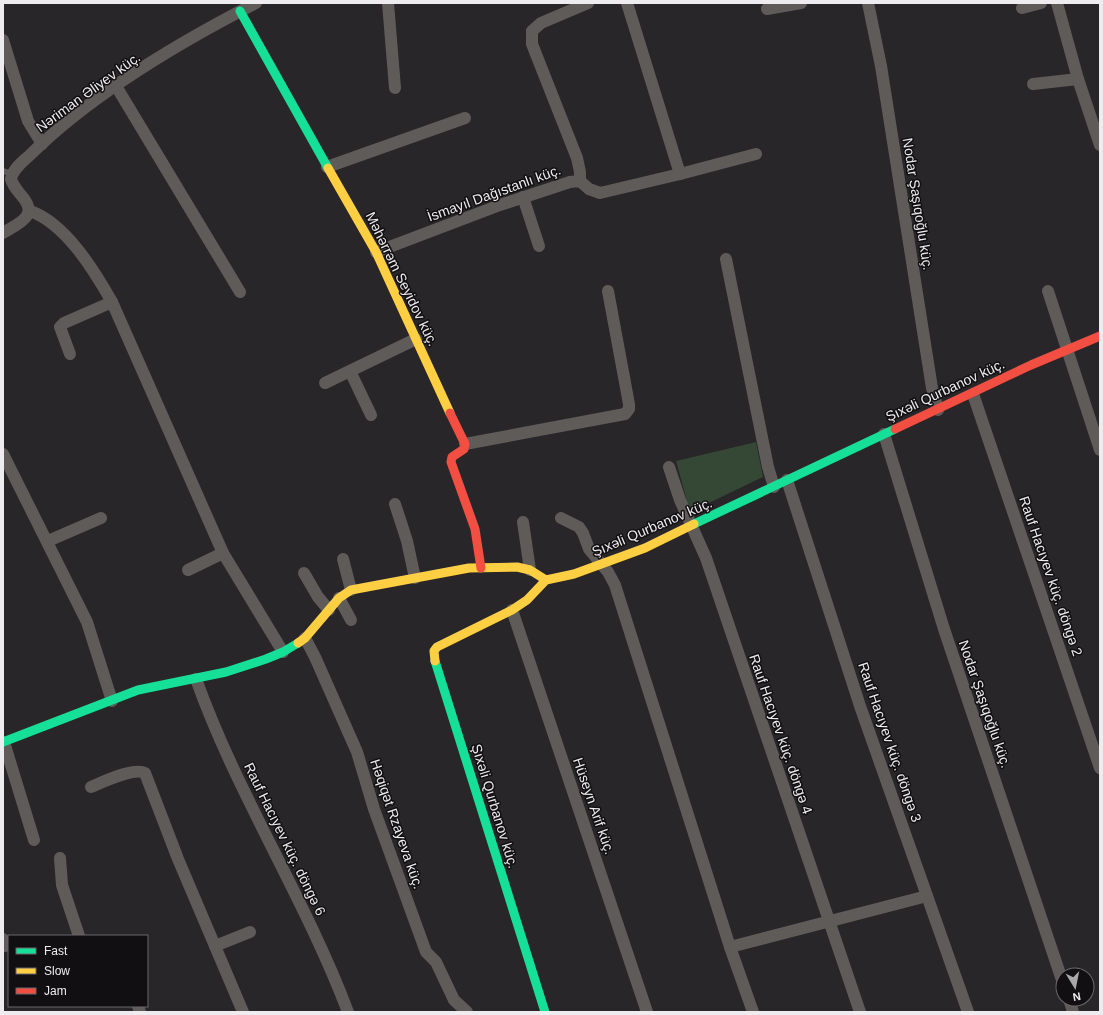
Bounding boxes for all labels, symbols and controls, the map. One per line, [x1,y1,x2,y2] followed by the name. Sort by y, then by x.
[33,49,143,135] street label: Nəriman Əliyev küç.
[900,137,936,271] street label: Nodar Şaşıqoğlu küç.
[425,160,563,225] street label: İsmayıl Dağıstanlı küç.
[363,209,441,349] street label: Məhərrəm Seyidov küç.
[883,355,1007,425] street label: Şıxəli Qurbanov küç.
[589,494,715,560] street label: Şıxəli Qurbanov küç.
[1016,494,1086,658] street label: Rauf Hacıyev küç. döngə 2
[956,638,1014,770] street label: Nodar Şaşıqoğlu küç.
[746,652,816,816] street label: Rauf Hacıyev küç. döngə 4
[855,660,925,824] street label: Rauf Hacıyev küç. döngə 3
[468,742,522,870] street label: Şıxəli Qurbanov küç.
[570,756,618,856] street label: Hüseyn Arif küç.
[367,757,427,891] street label: Həqiqət Rzayeva küç.
[241,760,329,918] street label: Rauf Hacıyev küç. döngə 6
[8,935,148,1007] legend
[44,944,68,958] text: Fast
[44,964,70,978] text: Slow
[1055,967,1095,1007] north arrow
[44,984,67,998] text: Jam
[1072,990,1082,1003] text: N

